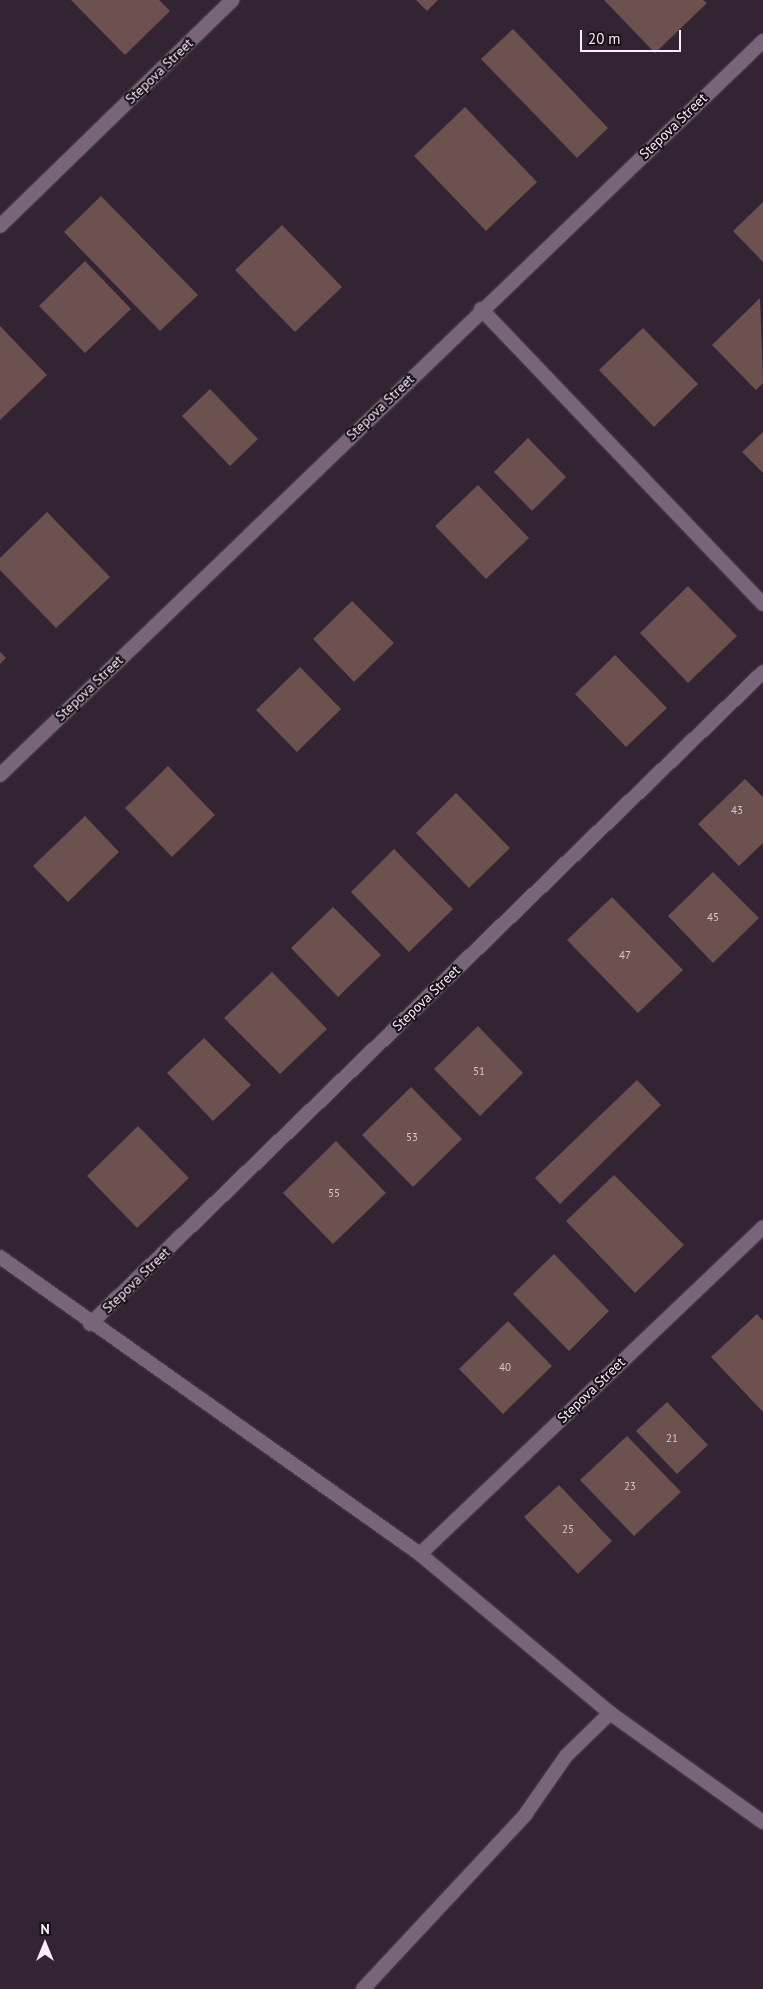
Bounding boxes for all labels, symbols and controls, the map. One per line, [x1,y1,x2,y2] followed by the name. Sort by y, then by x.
[583,20,684,52] scale bar
[588,29,621,48] text: 20 m
[122,35,196,107] street label: Stepova Street
[636,90,710,162] street label: Stepova Street
[343,371,417,443] street label: Stepova Street
[52,652,126,724] street label: Stepova Street
[731,803,743,817] house number: 43
[707,910,719,924] house number: 45
[619,948,631,962] house number: 47
[389,962,463,1034] street label: Stepova Street
[473,1064,485,1078] house number: 51
[406,1130,418,1144] house number: 53
[328,1186,340,1200] house number: 55
[99,1244,173,1316] street label: Stepova Street
[554,1354,628,1426] street label: Stepova Street
[499,1360,511,1374] house number: 40
[666,1431,678,1445] house number: 21
[624,1479,636,1493] house number: 23
[562,1522,574,1536] house number: 25
[20,1919,70,1969] north arrow
[40,1920,50,1938] text: N

